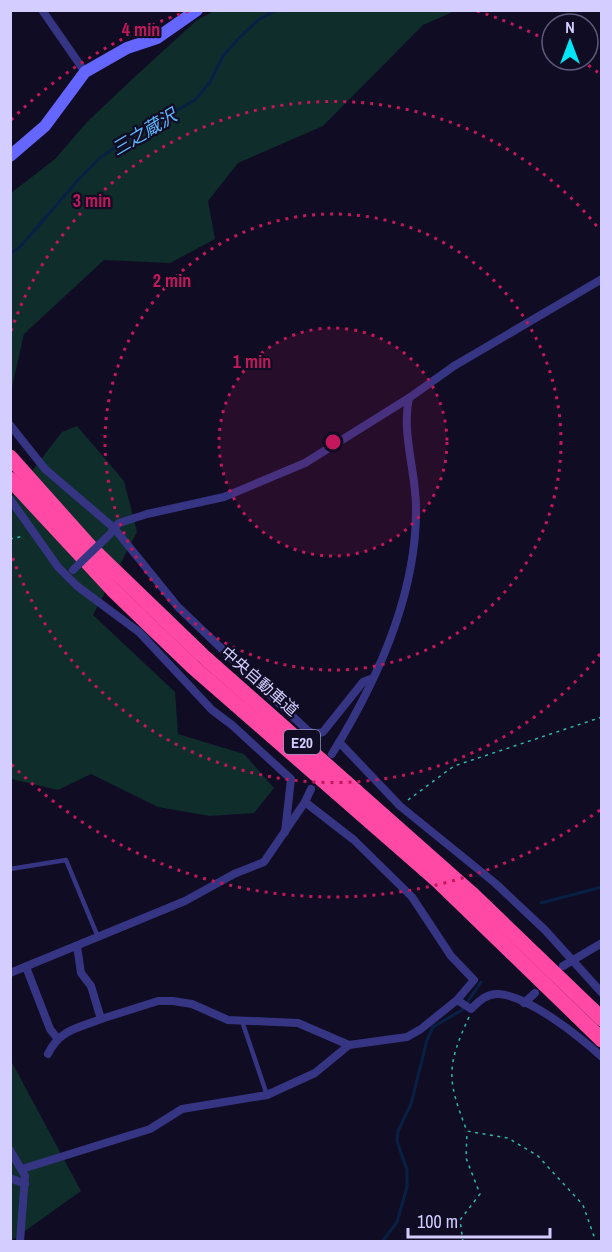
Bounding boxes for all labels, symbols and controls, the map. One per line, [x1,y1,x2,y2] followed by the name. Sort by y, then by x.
[540,12,600,72] north arrow
[565,16,575,38] text: N
[122,17,160,42] text: 4 min
[107,102,183,161] water label: 三之蔵沢
[73,188,111,213] text: 3 min
[153,268,191,293] text: 2 min
[233,349,271,374] text: 1 min
[323,432,343,452] centre of rings
[217,641,303,721] street label: 中央自動車道
[284,730,320,754] road number: E20
[408,1201,550,1239] scale bar
[417,1209,458,1234] text: 100 m

